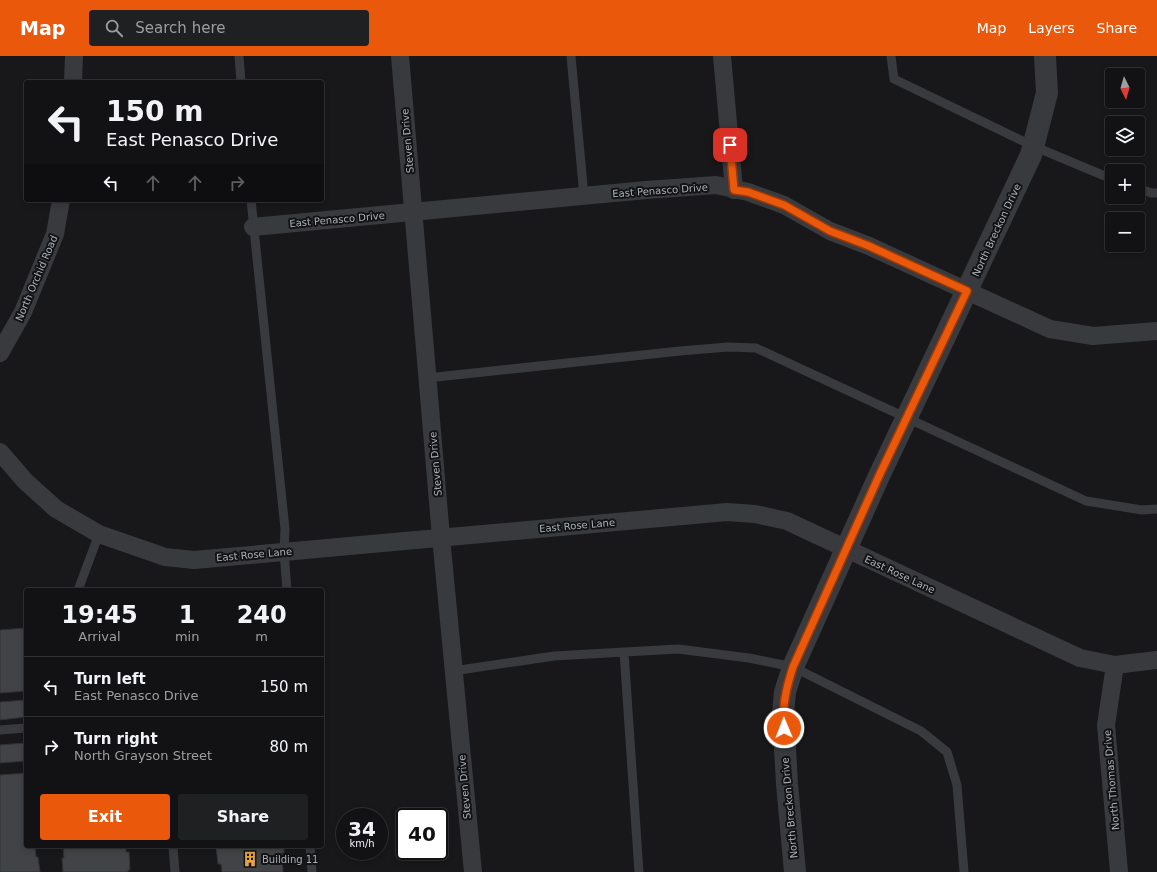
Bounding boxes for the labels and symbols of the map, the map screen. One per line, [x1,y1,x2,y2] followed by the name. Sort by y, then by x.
[1105,68,1145,108] north arrow
[399,108,416,174] street label: Steven Drive
[713,128,747,162] pin
[612,182,708,199] street label: East Penasco Drive
[970,182,1023,278] street label: North Breckon Drive
[289,210,385,229] street label: East Penasco Drive
[13,234,60,323] street label: North Orchid Road
[427,431,444,497] street label: Steven Drive
[539,517,615,534] street label: East Rose Lane
[216,546,292,563] street label: East Rose Lane
[863,553,937,596] street label: East Rose Lane
[763,707,805,749] position arrow
[1102,729,1121,831] street label: North Thomas Drive
[456,754,473,820] street label: Steven Drive
[780,757,799,859] street label: North Breckon Drive
[396,808,448,860] speed limit sign: 40
[241,850,259,868] building icon: Building 11
[262,854,318,865] place label: Building 11

